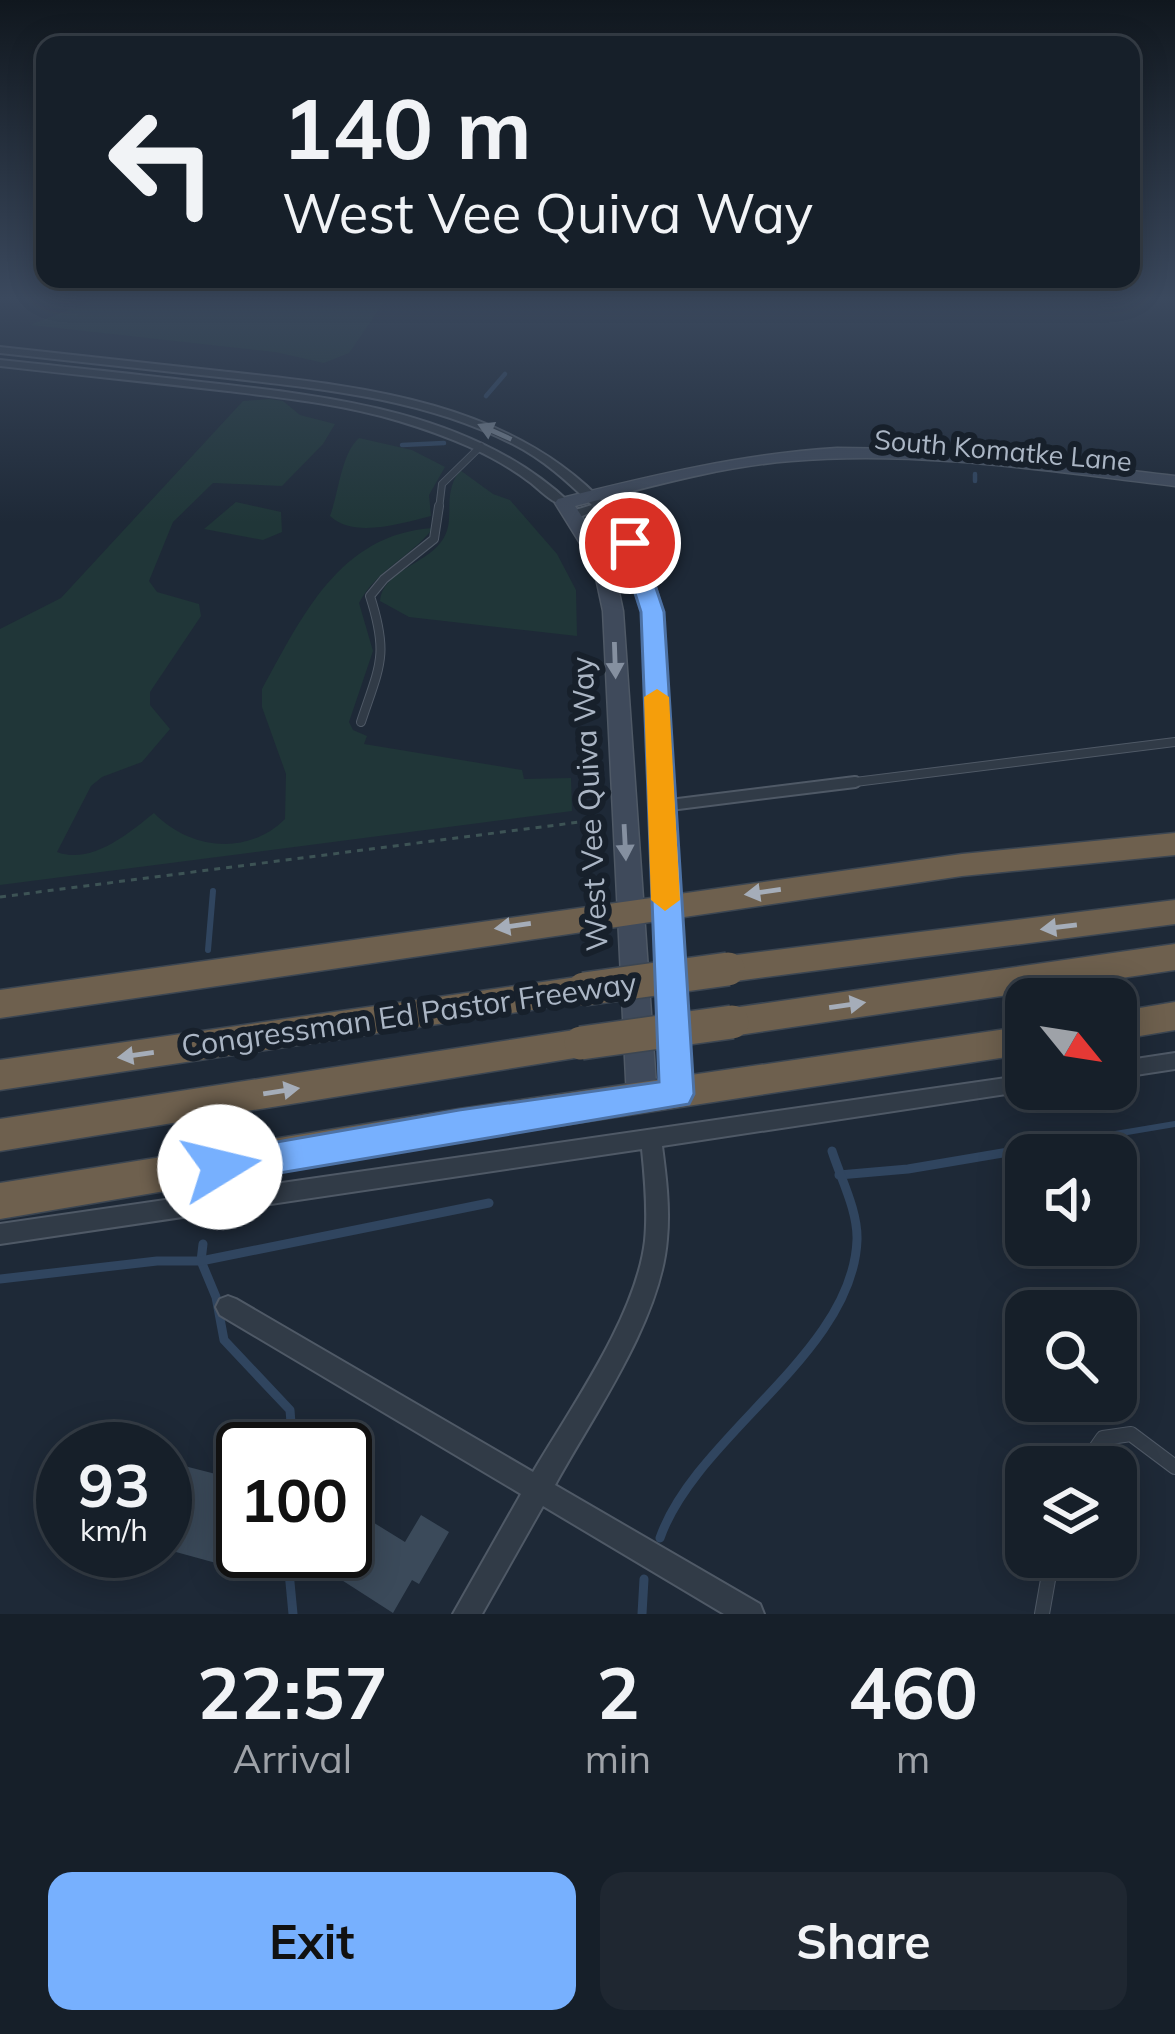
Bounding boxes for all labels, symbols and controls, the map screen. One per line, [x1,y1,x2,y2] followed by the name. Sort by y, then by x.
[282,75,532,180] text: 140 m
[84,84,240,240] icon: left
[282,179,813,247] text: West Vee Quiva Way
[478,421,513,441] one-way arrow
[873,422,1133,478] street label: South Komatke Lane
[579,492,681,594] pin
[597,510,663,576] icon: arrive
[606,642,625,680] one-way arrow
[562,656,616,952] street label: West Vee Quiva Way
[615,824,634,861] one-way arrow
[744,883,781,902] one-way arrow
[493,917,531,936] one-way arrow
[1040,918,1077,937] one-way arrow
[179,963,639,1065] street label: Congressman Ed Pastor Freeway
[1005,978,1137,1110] north arrow
[1005,978,1137,1578] map controls
[829,995,867,1014] one-way arrow
[117,1046,154,1065] one-way arrow
[263,1081,301,1100] one-way arrow
[157,1104,283,1230] position arrow
[1005,1134,1137,1266] button: sound
[1005,1290,1137,1422] button: search
[216,1422,372,1578] speed limit sign: 100
[1005,1446,1137,1578] button: layers
[78,1447,150,1522] text: 93
[80,1511,148,1549] text: km/h
[197,1647,388,1737] text: 22:57
[596,1647,640,1737] text: 2
[848,1647,978,1737] text: 460
[233,1734,352,1783] text: Arrival
[585,1734,651,1783] text: min
[896,1734,930,1783] text: m
[48,1872,576,2010] button: Exit
[600,1872,1127,2010] button: Share

